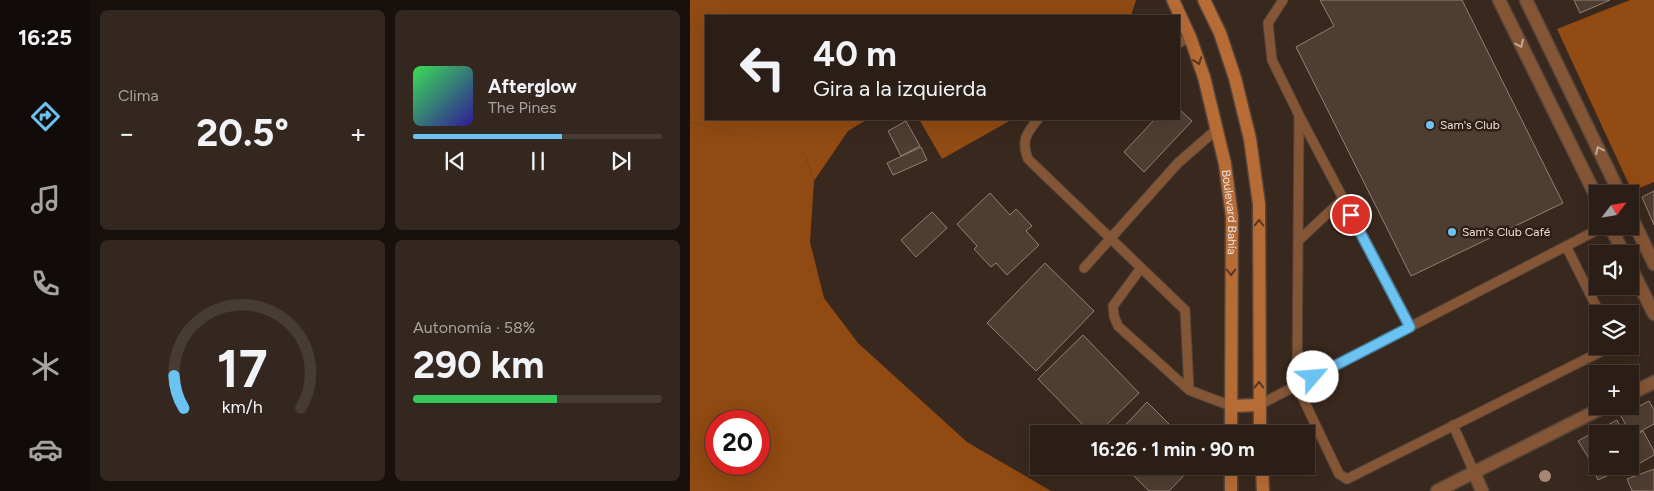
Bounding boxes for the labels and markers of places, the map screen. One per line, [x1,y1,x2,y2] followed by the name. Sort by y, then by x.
[1440,118,1500,132] place label: Sam's Club
[1424,119,1436,131] marker: Sam's Club
[1330,194,1372,236] pin
[1462,225,1551,239] place label: Sam's Club Café
[1446,226,1458,238] marker: Sam's Club Café

